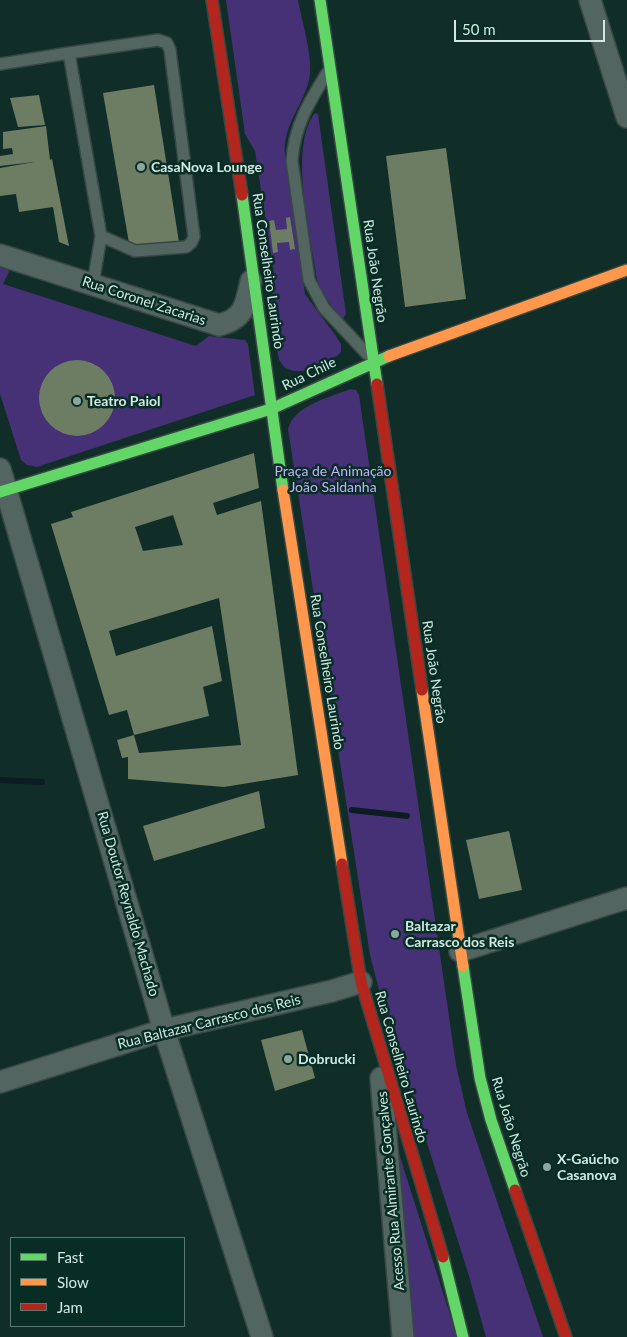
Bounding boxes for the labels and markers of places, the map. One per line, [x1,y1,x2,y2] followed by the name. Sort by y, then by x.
[151,159,262,175] place label: CasaNova Lounge
[135,161,147,173] marker: CasaNova Lounge
[87,393,160,409] place label: Teatro Paiol
[71,395,83,407] marker: Teatro Paiol
[405,918,514,950] place label: Baltazar Carrasco dos Reis
[389,928,401,940] marker: Baltazar Carrasco dos Reis
[298,1051,355,1067] place label: Dobrucki
[282,1053,294,1065] marker: Dobrucki
[557,1151,619,1184] place label: X-Gaúcho Casanova
[541,1161,553,1173] marker: X-Gaúcho Casanova

